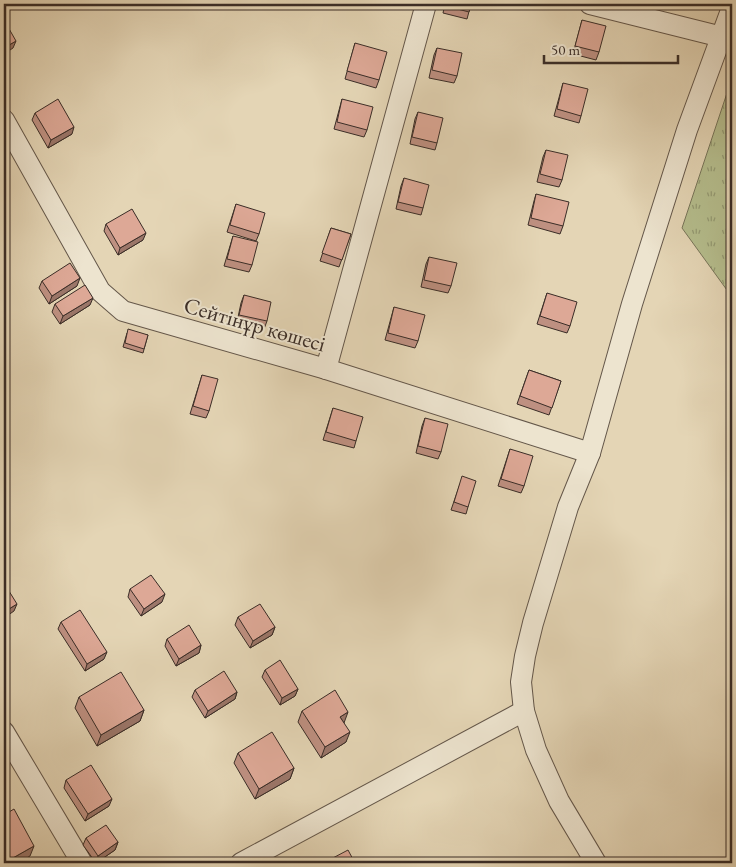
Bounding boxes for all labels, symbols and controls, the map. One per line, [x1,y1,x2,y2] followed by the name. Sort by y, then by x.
[544,32,677,64] scale bar
[551,40,580,59] text: 50 m
[181,290,329,359] street label: Сейтінұр көшесі

